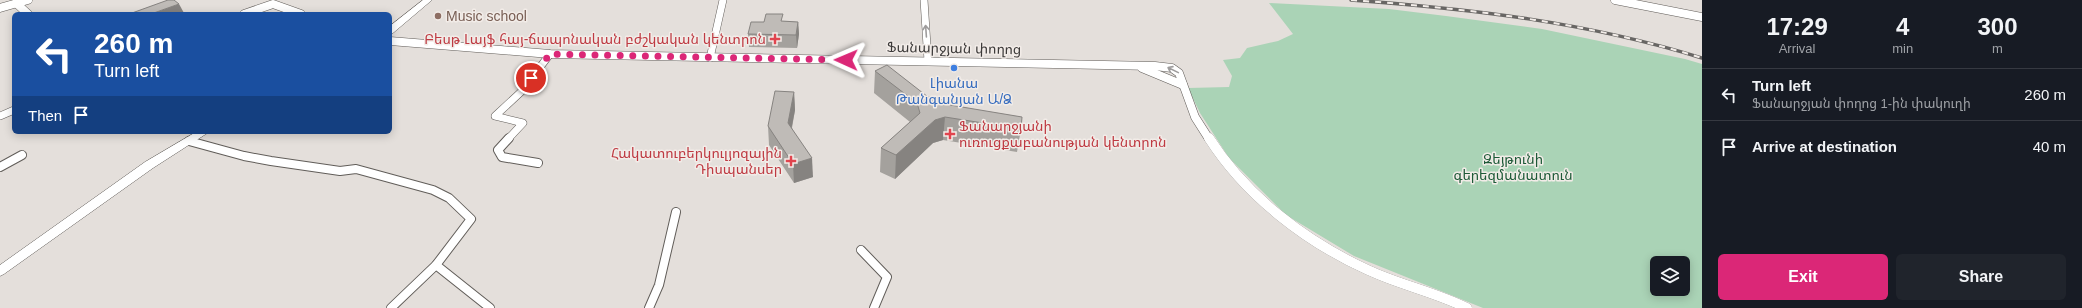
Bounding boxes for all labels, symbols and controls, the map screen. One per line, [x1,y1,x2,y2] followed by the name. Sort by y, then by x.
[446,8,527,24] place label: Music school
[433,11,443,21] marker: Music school
[1766,13,1828,40] text: 17:29
[1896,13,1909,40] text: 4
[1978,13,2018,40] text: 300
[922,24,930,37] one-way arrow
[28,28,80,80] icon: left
[94,28,173,59] text: 260 m
[424,31,766,47] place label: Բեսթ Լայֆ հայ-ճապոնական բժշկական կենտրոն
[769,33,781,45] marker: Բեսթ Լայֆ հայ-ճապոնական բժշկական կենտրոն
[825,39,867,81] position arrow
[887,39,1021,57] street label: Ֆանարջյան փողոց
[1779,41,1816,56] text: Arrival
[1892,41,1913,56] text: min
[1992,41,2003,56] text: m
[94,61,159,81] text: Turn left
[514,61,548,95] pin
[949,63,959,73] marker: Լիանա Թանգանյան Ա/Ձ
[1167,66,1179,73] one-way arrow
[520,67,542,89] icon: arrive
[896,75,1012,107] place label: Լիանա Թանգանյան Ա/Ձ
[1752,77,1811,94] text: Turn left
[1718,84,1740,106] icon: left
[2024,86,2066,103] text: 260 m
[1752,96,1971,111] text: Ֆանարջյան փողոց 1-ին փակուղի
[70,104,92,126] icon: arrive
[28,107,62,124] text: Then
[959,118,1166,150] place label: Ֆանարջյանի ուռուցքաբանության կենտրոն
[944,128,956,140] marker: Ֆանարջյանի ուռուցքաբանության կենտրոն
[1718,136,1740,158] icon: arrive
[1752,138,1897,155] text: Arrive at destination
[2033,138,2066,155] text: 40 m
[611,145,782,177] place label: Հակատուբերկուլյոզային Դիսպանսեր
[1453,151,1573,183] park label: Զեյթունի գերեզմանատուն
[785,155,797,167] marker: Հակատուբերկուլյոզային Դիսպանսեր
[1718,254,1888,300] button: Exit
[1896,254,2066,300] button: Share
[1650,256,1690,296] map controls
[1650,256,1690,296] button: layers

